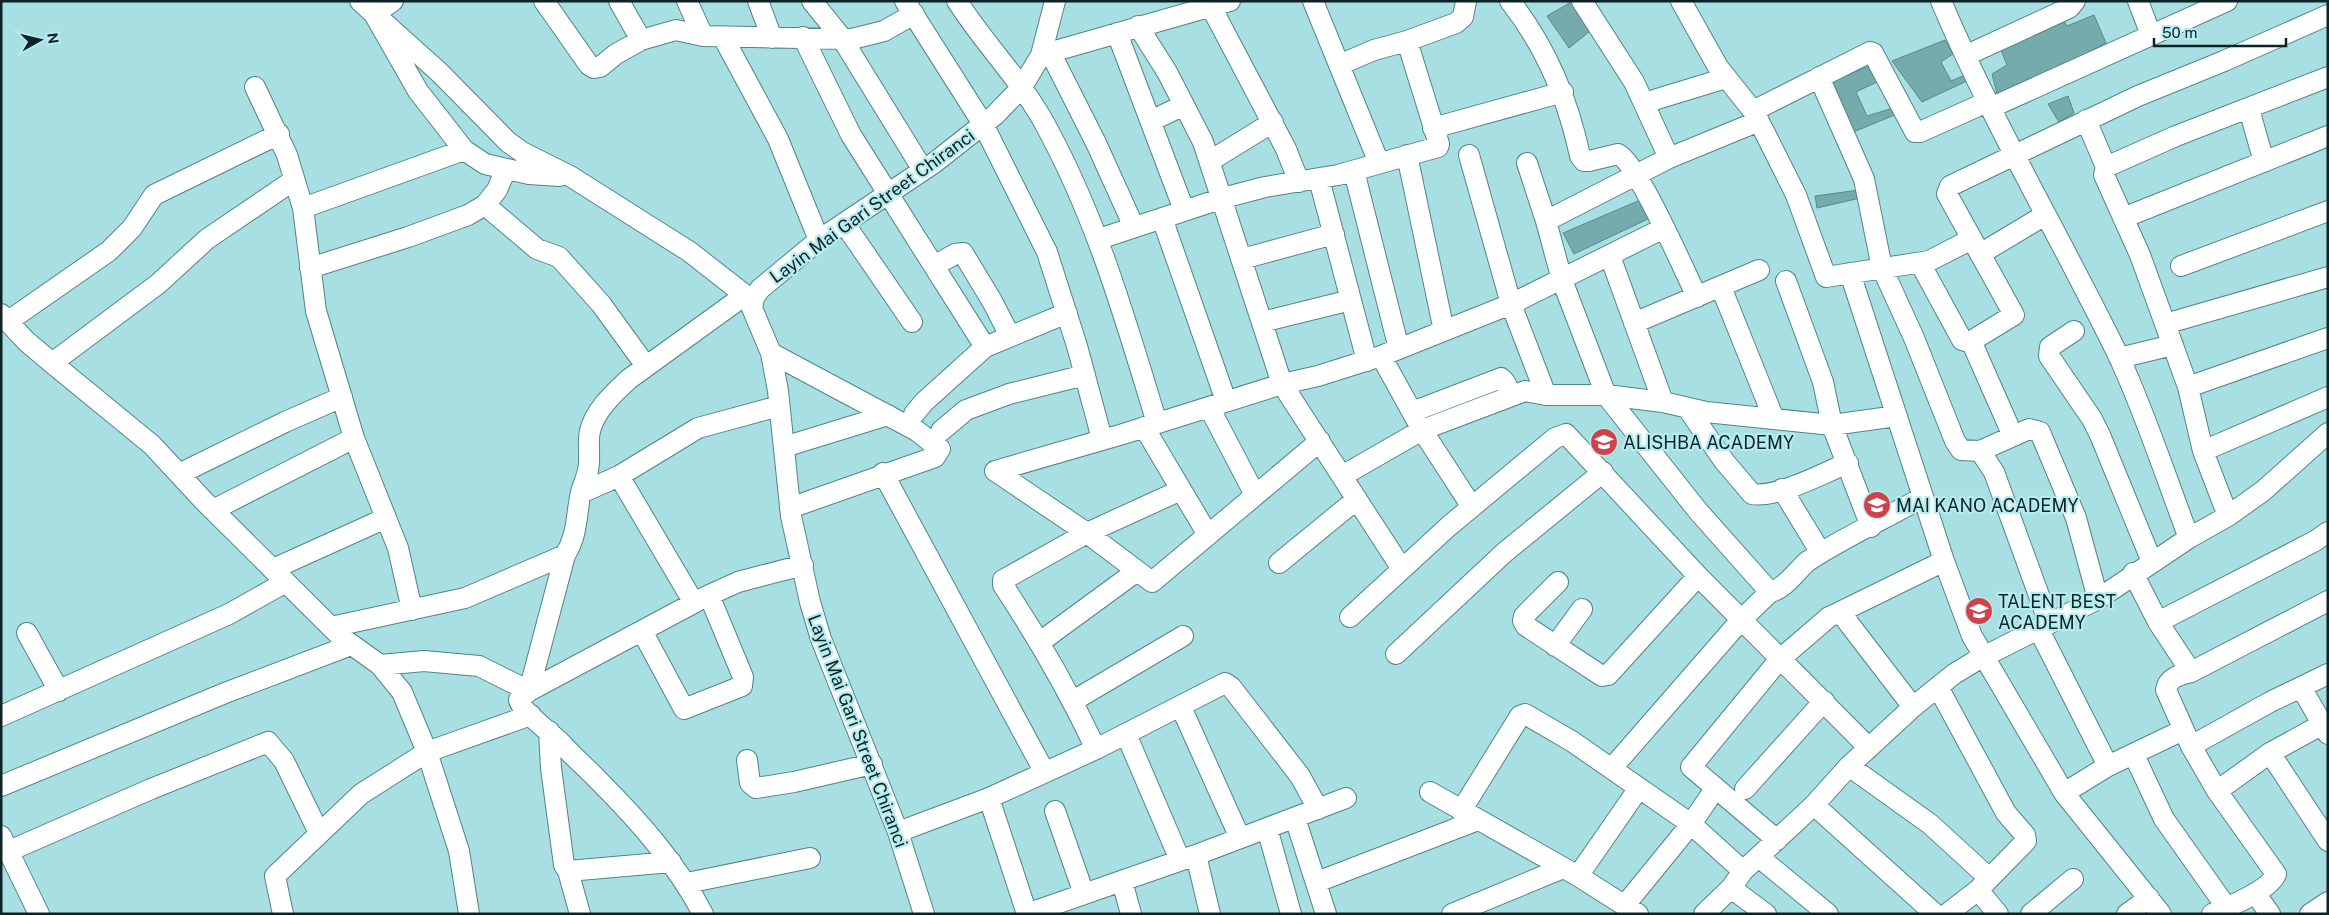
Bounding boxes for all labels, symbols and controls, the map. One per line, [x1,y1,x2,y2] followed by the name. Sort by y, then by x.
[15,15,65,65] north arrow
[2154,15,2286,47] scale bar
[2162,24,2197,41] text: 50 m
[44,32,62,45] text: N
[766,125,978,287] street label: Layin Mai Gari Street Chiranci
[1589,427,1619,457] school or university icon: ALISHBA ACADEMY
[1623,432,1794,453] place label: ALISHBA ACADEMY
[1862,490,1892,520] school or university icon: MAI KANO ACADEMY
[1896,495,2078,516] place label: MAI KANO ACADEMY
[1998,591,2116,633] place label: TALENT BEST ACADEMY
[1964,596,1994,626] school or university icon: TALENT BEST ACADEMY
[804,612,912,850] street label: Layin Mai Gari Street Chiranci

